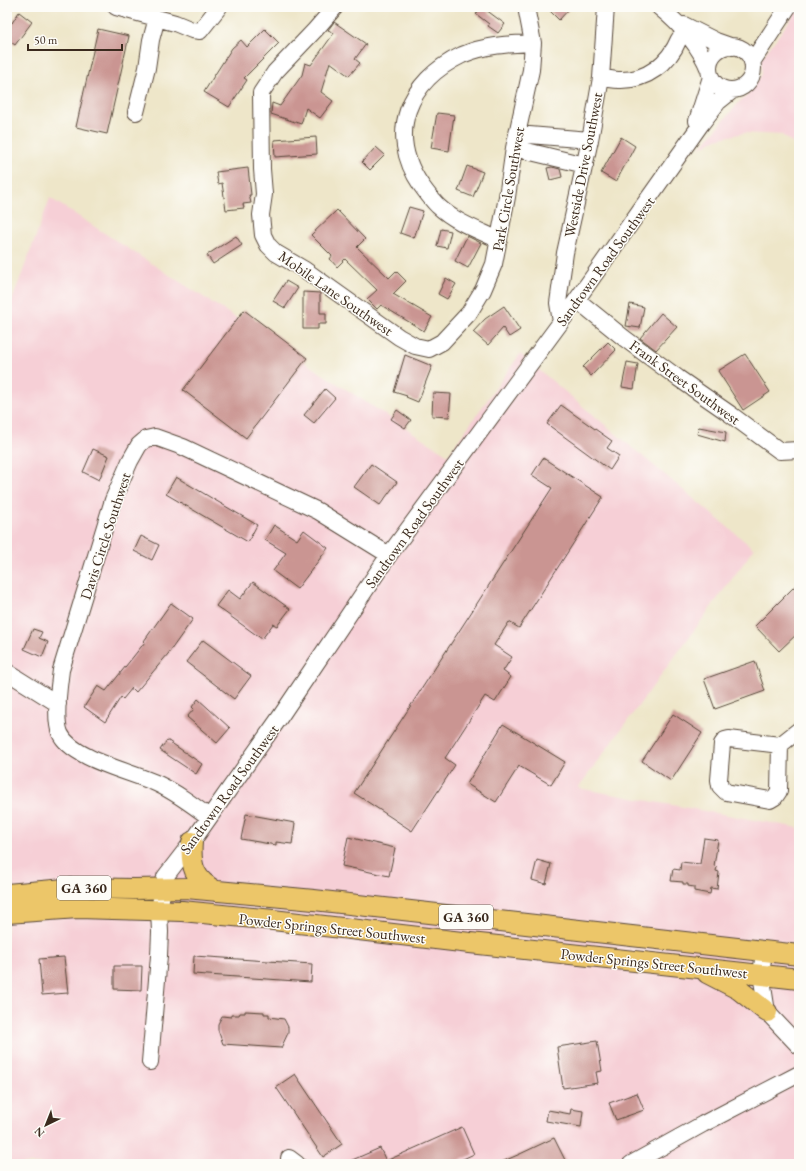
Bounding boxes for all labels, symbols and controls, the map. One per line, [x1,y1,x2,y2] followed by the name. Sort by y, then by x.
[28,26,122,52] scale bar
[34,32,58,48] text: 50 m
[560,91,606,239] street label: Westside Drive Southwest
[488,125,528,253] street label: Park Circle Southwest
[552,192,659,330] street label: Sandtown Road Southwest
[275,246,397,340] street label: Mobile Lane Southwest
[626,335,744,429] street label: Frank Street Southwest
[361,454,468,592] street label: Sandtown Road Southwest
[75,470,135,602] street label: Davis Circle Southwest
[176,720,283,858] street label: Sandtown Road Southwest
[57,876,111,900] road number: GA 360
[439,905,493,929] road number: GA 360
[238,909,426,947] street label: Powder Springs Street Southwest
[560,944,748,982] street label: Powder Springs Street Southwest
[26,1105,66,1145] north arrow
[31,1124,47,1140] text: N

